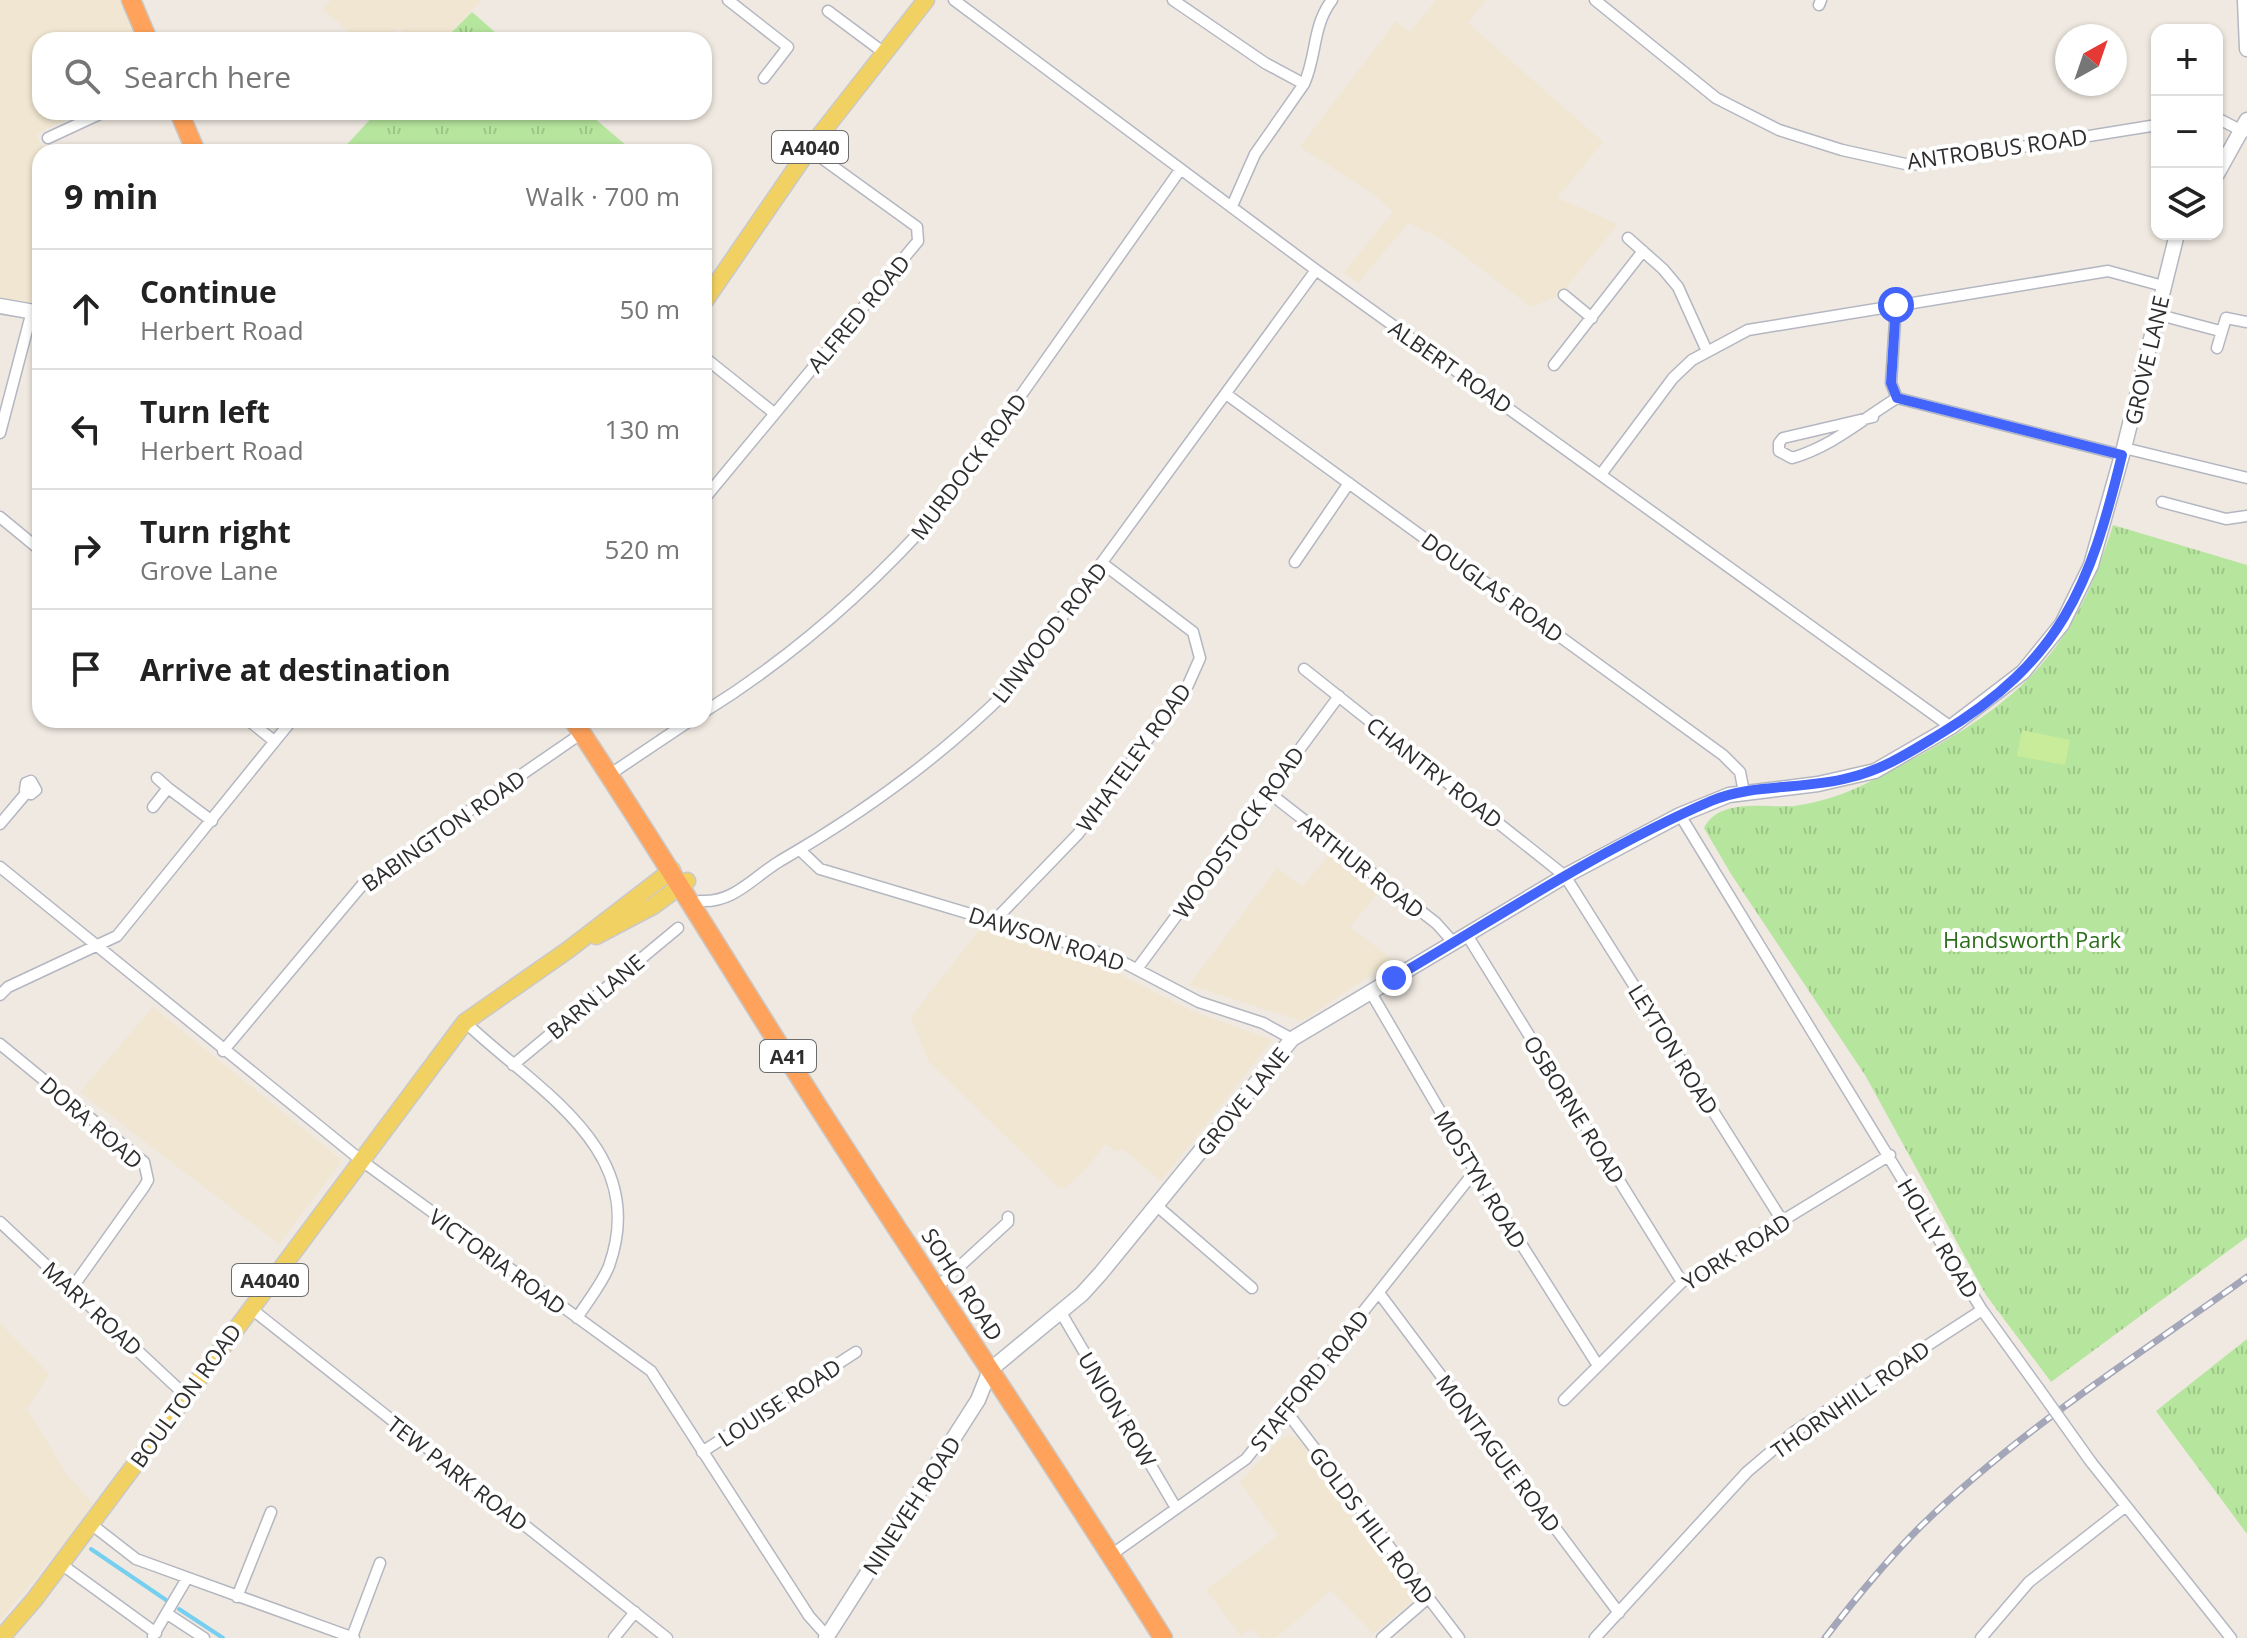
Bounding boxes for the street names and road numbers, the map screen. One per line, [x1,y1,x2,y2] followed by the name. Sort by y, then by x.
[1905,120,2089,176] street label: ANTROBUS ROAD
[772,131,848,163] road number: A4040
[800,248,916,378] street label: ALFRED ROAD
[2117,292,2175,428] street label: GROVE LANE
[1383,312,1519,420] street label: ALBERT ROAD
[903,387,1033,545] street label: MURDOCK ROAD
[1416,525,1570,649] street label: DOUGLAS ROAD
[985,555,1113,709] street label: LINWOOD ROAD
[1069,677,1197,837] street label: WHATELEY ROAD
[1361,709,1509,835] street label: CHANTRY ROAD
[1165,740,1311,924] street label: WOODSTOCK ROAD
[355,762,531,898] street label: BABINGTON ROAD
[1293,807,1431,925] street label: ARTHUR ROAD
[965,899,1129,977] street label: DAWSON ROAD
[540,947,650,1045] street label: BARN LANE
[1622,978,1726,1120] street label: LEYTON ROAD
[1517,1029,1633,1189] street label: OSBORNE ROAD
[760,1040,816,1072] road number: A41
[1189,1040,1295,1162] street label: GROVE LANE
[34,1069,150,1175] street label: DORA ROAD
[1428,1104,1534,1254] street label: MOSTYN ROAD
[1891,1172,1987,1304] street label: HOLLY ROAD
[424,1201,572,1321] street label: VICTORIA ROAD
[1676,1206,1796,1296] street label: YORK ROAD
[915,1222,1011,1346] street label: SOHO ROAD
[37,1254,149,1362] street label: MARY ROAD
[232,1264,308,1296] road number: A4040
[1243,1303,1375,1457] street label: STAFFORD ROAD
[123,1317,247,1473] street label: BOULTON ROAD
[1765,1333,1935,1465] street label: THORNHILL ROAD
[1072,1346,1164,1472] street label: UNION ROW
[712,1351,846,1453] street label: LOUISE ROAD
[1430,1368,1568,1538] street label: MONTAGUE ROAD
[381,1409,535,1537] street label: TEW PARK ROAD
[855,1430,967,1580] street label: NINEVEH ROAD
[1303,1440,1441,1610] street label: GOLDS HILL ROAD

